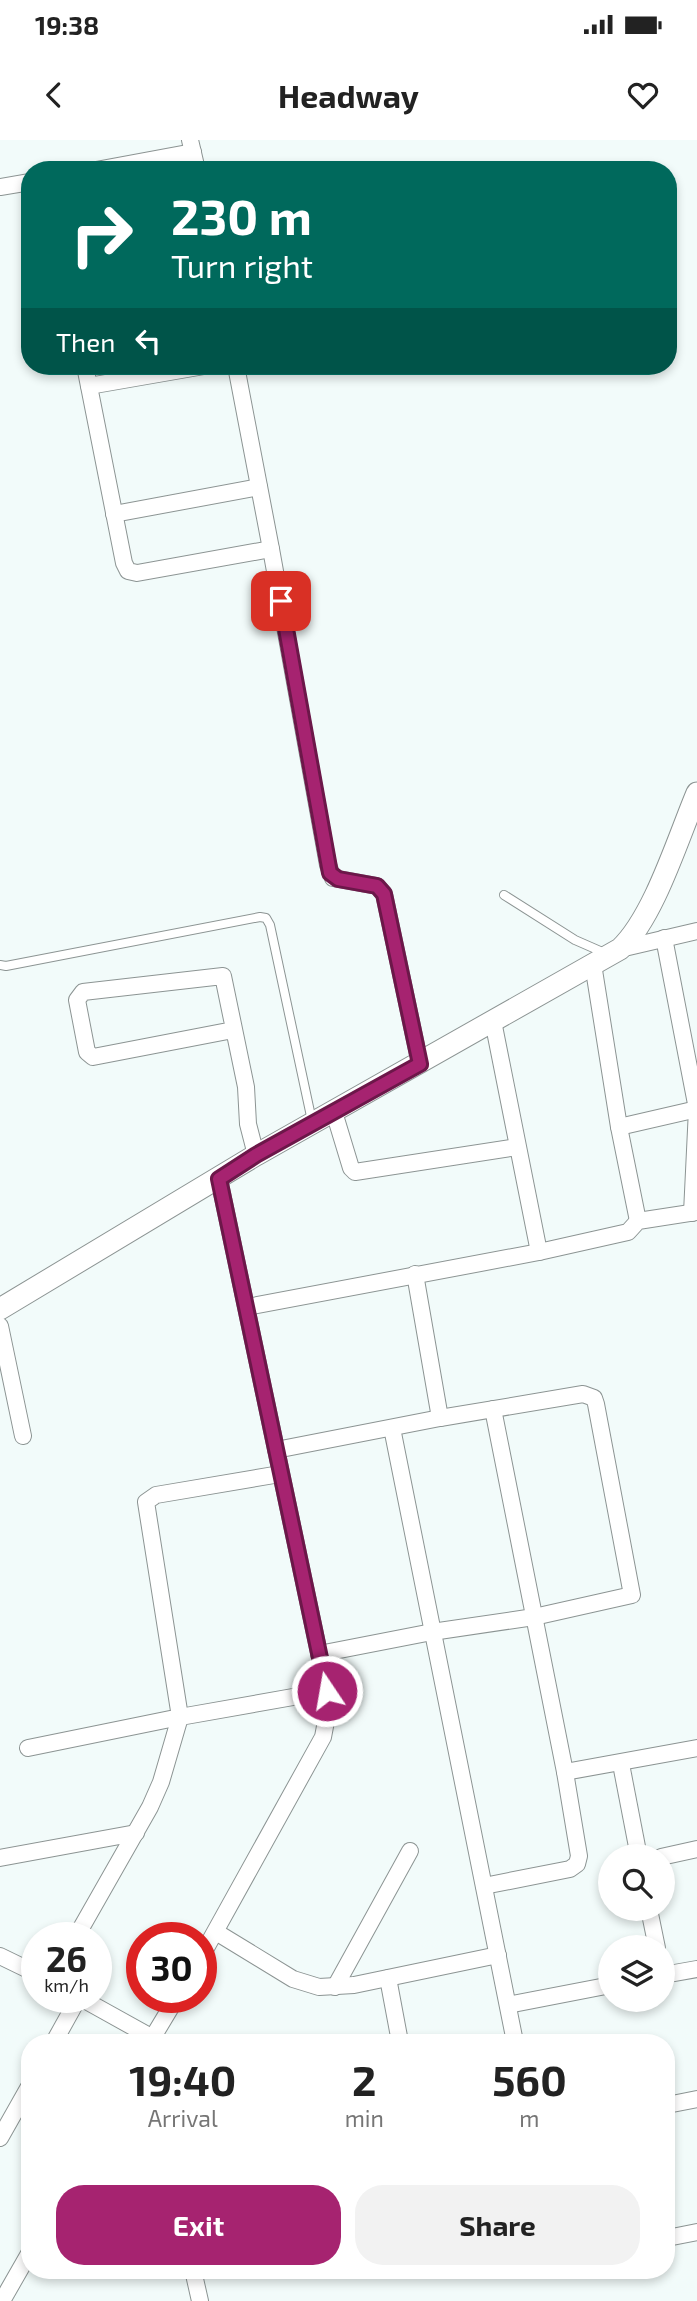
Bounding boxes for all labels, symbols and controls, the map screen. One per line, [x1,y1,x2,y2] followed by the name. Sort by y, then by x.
[35,9,99,40] text: 19:38
[35,76,73,114] icon: back
[278,76,419,114] text: Headway
[624,76,662,114] icon: heart
[171,186,312,245] text: 230 m
[56,189,147,280] icon: right
[171,246,313,284] text: Turn right
[129,322,167,360] icon: left
[56,326,115,357] text: Then
[251,571,311,631] pin
[262,582,300,620] icon: arrive
[290,1654,364,1728] position arrow
[598,1844,675,2012] map controls
[598,1844,675,1921] button: search
[126,1922,217,2013] speed limit sign: 30
[598,1935,675,2012] button: layers
[46,1937,87,1979] text: 26
[44,1974,89,1996] text: km/h
[129,2054,236,2104] text: 19:40
[352,2054,376,2104] text: 2
[492,2054,567,2104] text: 560
[148,2104,218,2132] text: Arrival
[345,2104,384,2132] text: min
[519,2104,540,2132] text: m
[56,2185,341,2265] button: Exit
[355,2185,640,2265] button: Share

